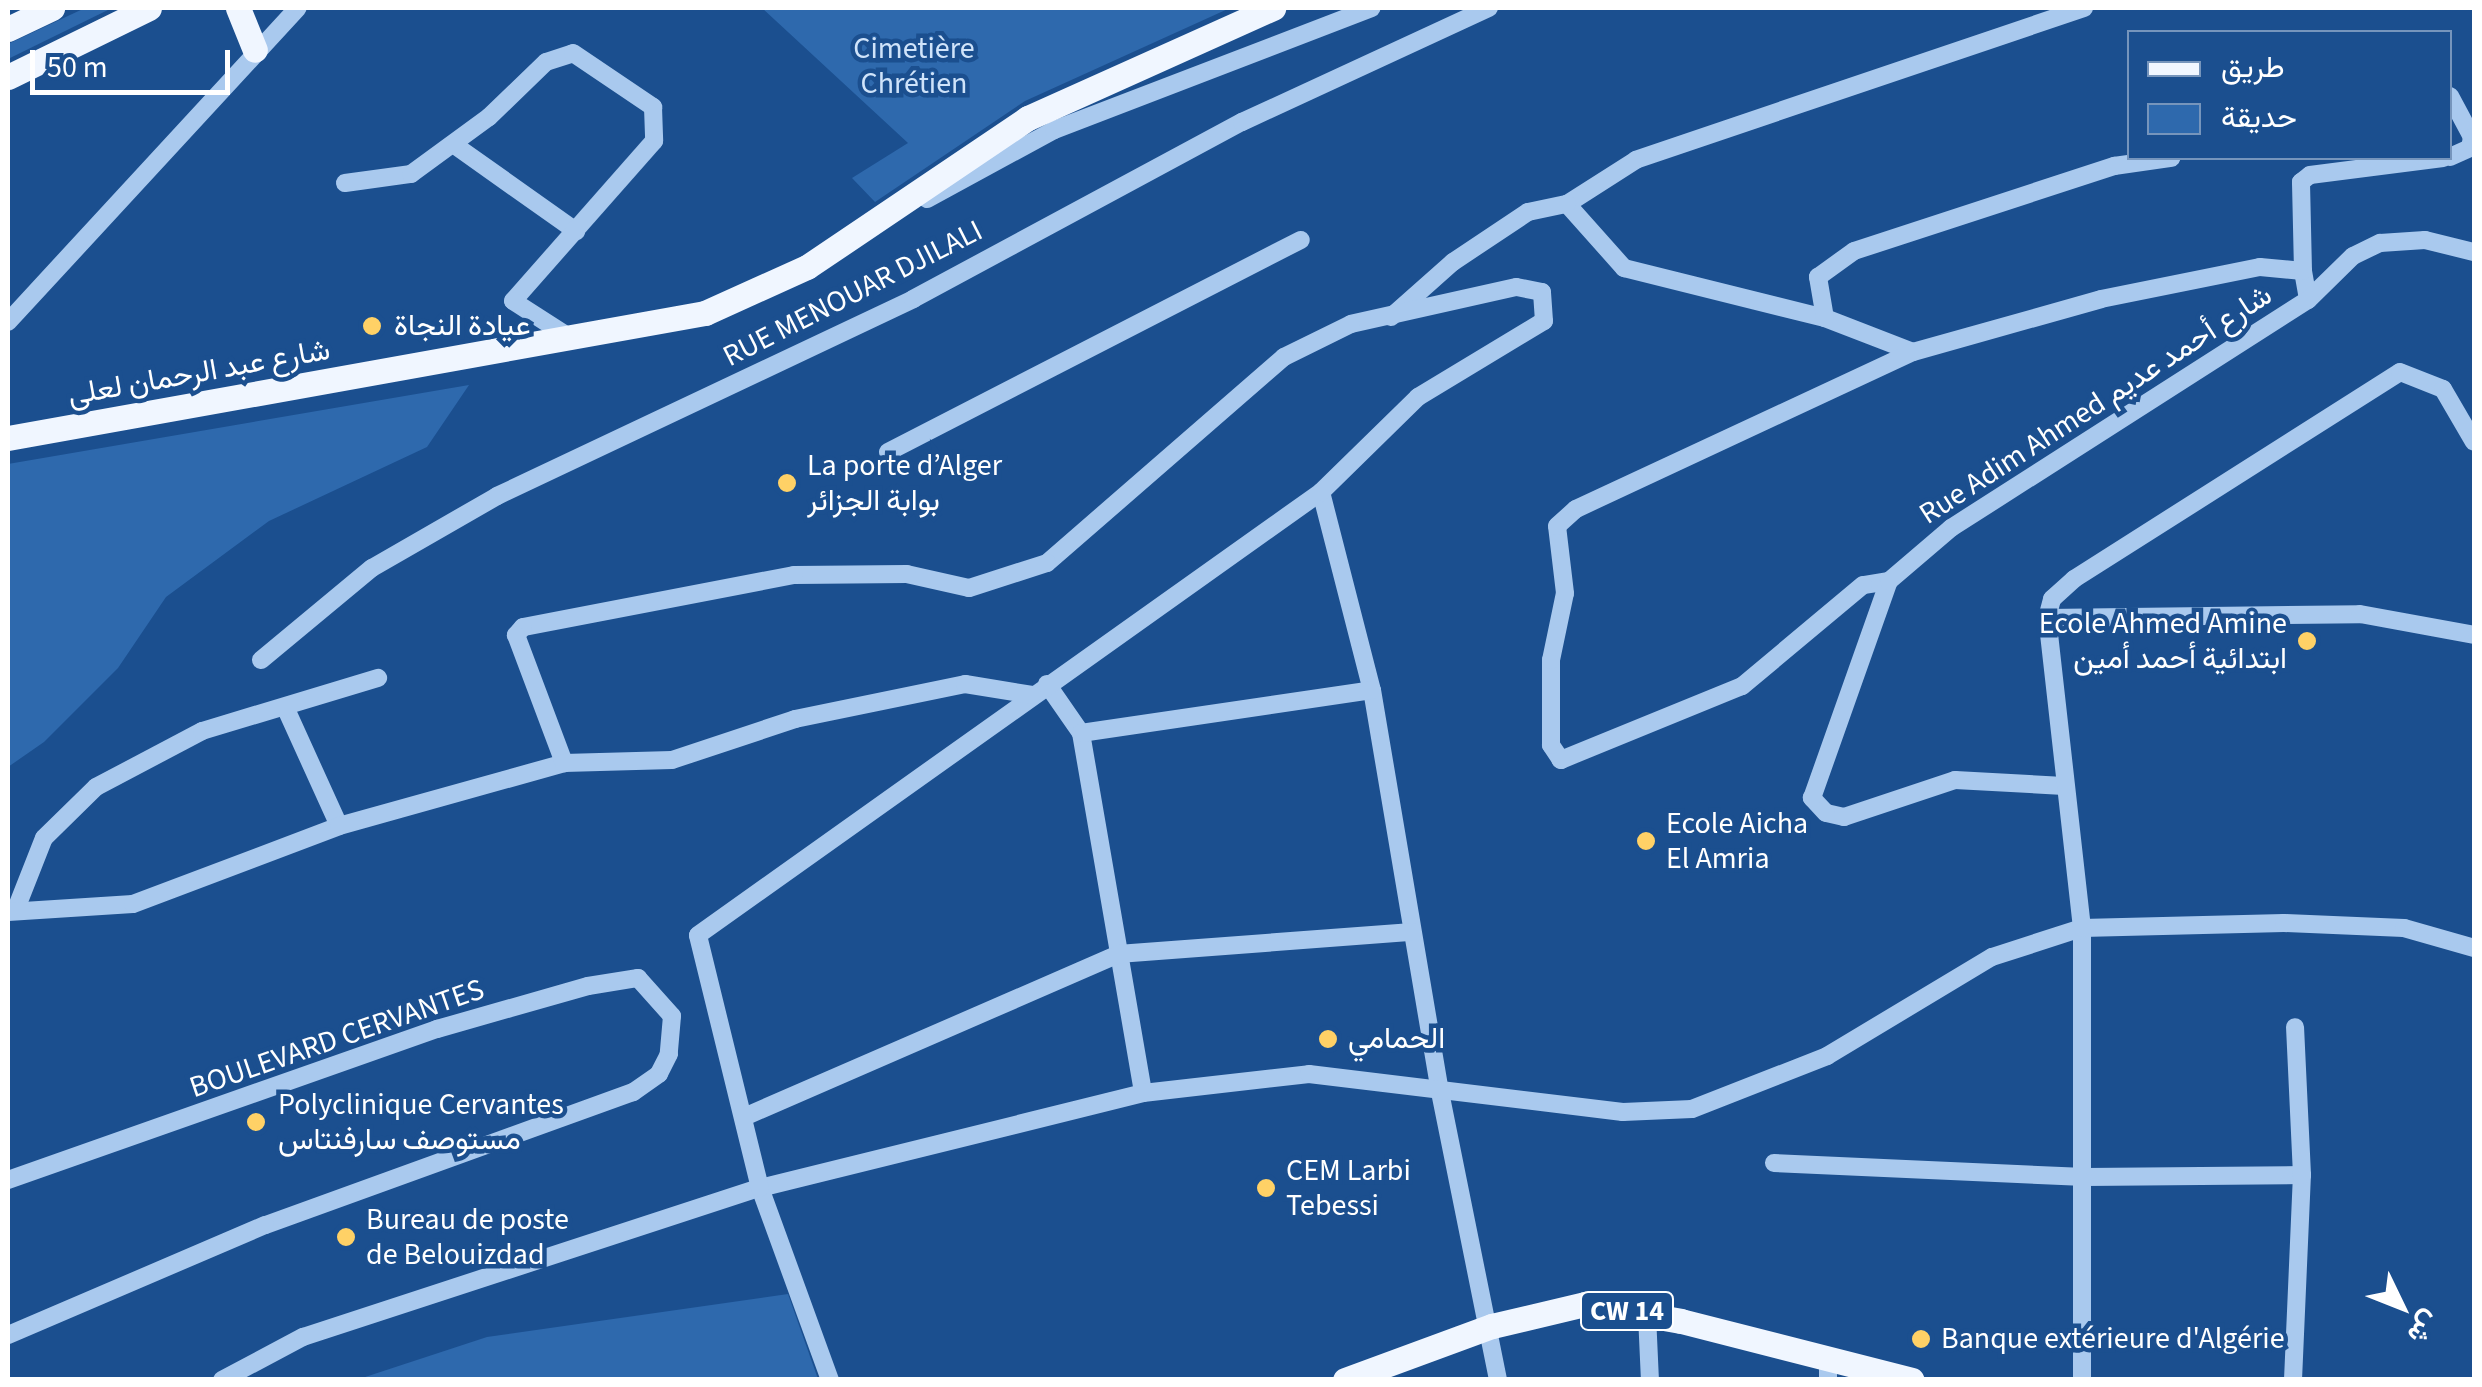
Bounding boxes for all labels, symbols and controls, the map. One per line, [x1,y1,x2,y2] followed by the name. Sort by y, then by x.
[35,30,235,92] scale bar
[2127,30,2452,160] legend
[853,31,975,102] park label: Cimetière Chrétien
[47,46,108,89] text: 50 m
[2221,46,2285,89] text: طريق
[2221,96,2297,139] text: حديقة
[717,213,989,375] street label: RUE MENOUAR DJILALI
[1913,277,2279,533] street label: Rue Adim Ahmed شارع أحمد عديم
[394,308,531,344] place label: عيادة النجاة
[359,313,385,339] marker: عيادة النجاة
[65,332,333,414] street label: شارع عبد الرحمان لعلى
[807,448,1002,518] place label: La porte d’Alger بوابة الجزائر
[776,472,798,494] marker: La porte d’Alger بوابة الجزائر
[2039,606,2287,676] place label: Ecole Ahmed Amine ابتدائية أحمد أمين
[2296,630,2318,652] marker: Ecole Ahmed Amine ابتدائية أحمد أمين
[1666,806,1808,876] place label: Ecole Aicha El Amria
[1635,830,1657,852] marker: Ecole Aicha El Amria
[185,972,489,1106] street label: BOULEVARD CERVANTES
[1348,1021,1445,1057] place label: الحمامي
[1317,1028,1339,1050] marker: الحمامي
[278,1087,564,1158] place label: Polyclinique Cervantes مستوصف سارفنتاس
[243,1109,269,1135] marker: Polyclinique Cervantes مستوصف سارفنتاس
[1286,1153,1411,1224] place label: CEM Larbi Tebessi
[1255,1177,1277,1199] marker: CEM Larbi Tebessi
[366,1202,569,1272] place label: Bureau de poste de Belouizdad
[335,1226,357,1248] marker: Bureau de poste de Belouizdad
[2352,1257,2452,1357] north arrow
[1580,1288,1674,1334] road number: CW 14
[2398,1302,2450,1353] text: ش
[1941,1321,2285,1357] place label: Banque extérieure d'Algérie
[1910,1328,1932,1350] marker: Banque extérieure d'Algérie

